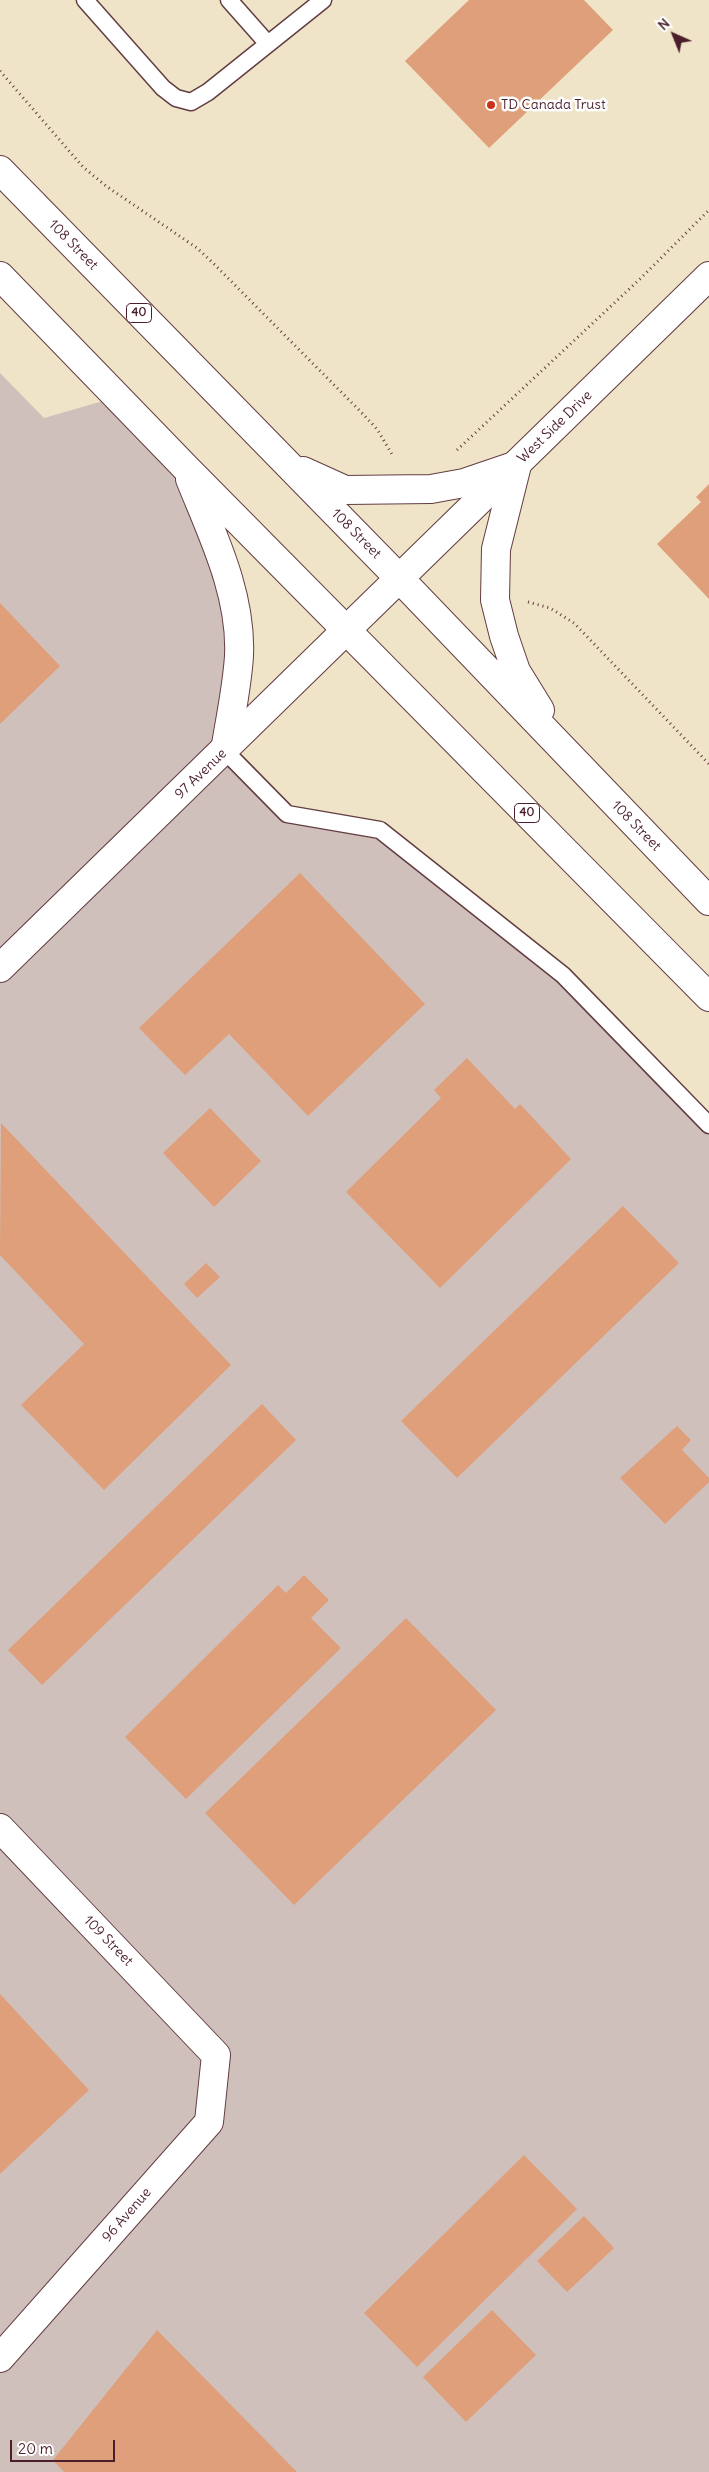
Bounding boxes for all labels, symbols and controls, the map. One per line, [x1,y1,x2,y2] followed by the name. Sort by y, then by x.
[649,10,699,60] north arrow
[654,14,673,34] text: N
[501,97,606,113] place label: TD Canada Trust
[485,99,497,111] marker: TD Canada Trust
[45,216,101,274] street label: 108 Street
[126,304,152,322] road number: 40
[514,387,596,467] street label: West Side Drive
[328,506,384,562] street label: 108 Street
[172,745,230,803] street label: 97 Avenue
[608,797,664,855] street label: 108 Street
[514,804,540,822] road number: 40
[80,1912,136,1970] street label: 109 Street
[99,2184,155,2246] street label: 96 Avenue
[12,2430,118,2462] scale bar
[18,2439,53,2458] text: 20 m

